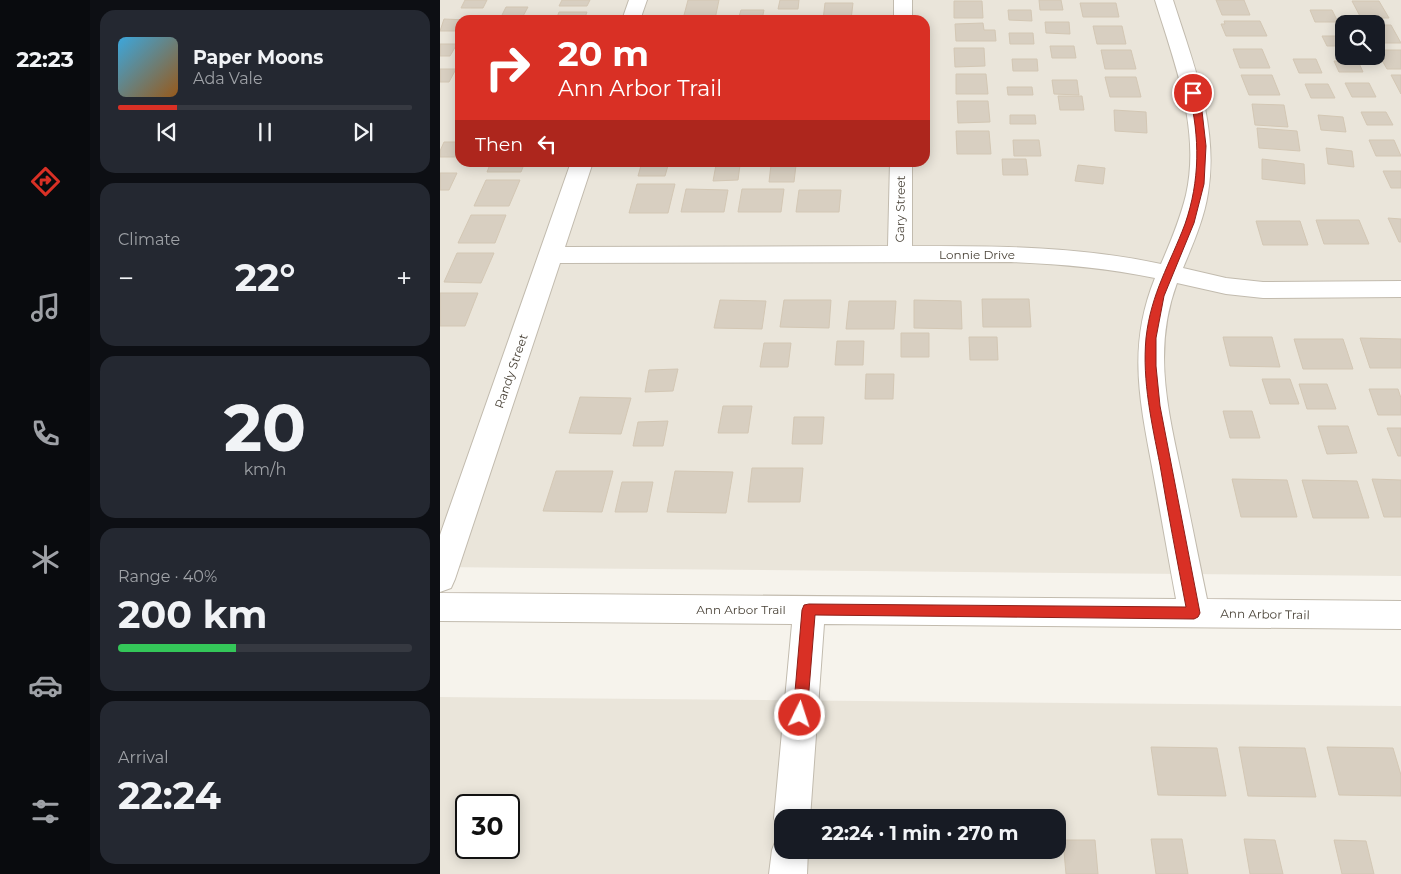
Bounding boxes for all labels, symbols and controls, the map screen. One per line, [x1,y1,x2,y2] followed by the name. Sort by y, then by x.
[1335,15,1385,65] map controls
[1335,15,1385,65] button: search
[558,32,649,75] text: 20 m
[475,35,540,100] icon: right
[16,46,74,73] text: 22:23
[193,46,323,69] text: Paper Moons
[193,69,263,88] text: Ada Vale
[1172,72,1214,114] pin
[558,75,722,102] text: Ann Arbor Trail
[1179,79,1207,107] icon: arrive
[153,118,181,146] icon: previous
[251,118,279,146] icon: pause
[349,118,377,146] icon: next
[533,130,561,158] icon: left
[475,133,523,156] text: Then
[28,164,63,199] icon: directions
[892,175,908,243] street label: Gary Street
[118,230,180,249] text: Climate
[939,247,1015,262] street label: Lonnie Drive
[235,254,295,301] text: 22°
[118,261,134,295] text: −
[396,261,412,295] text: +
[28,290,63,325] icon: music
[491,332,531,410] street label: Randy Street
[224,388,306,467] text: 20
[28,416,63,451] icon: phone
[244,460,286,479] text: km/h
[28,542,63,577] icon: climate
[118,567,217,586] text: Range · 40%
[118,591,267,638] text: 200 km
[696,602,786,617] street label: Ann Arbor Trail
[1220,606,1310,622] street label: Ann Arbor Trail
[28,668,63,703] icon: car
[773,688,825,740] position arrow
[118,748,168,767] text: Arrival
[118,772,221,819] text: 22:24
[28,794,63,829] icon: filters
[455,794,520,859] speed limit sign: 30
[822,822,1018,845] text: 22:24 · 1 min · 270 m

